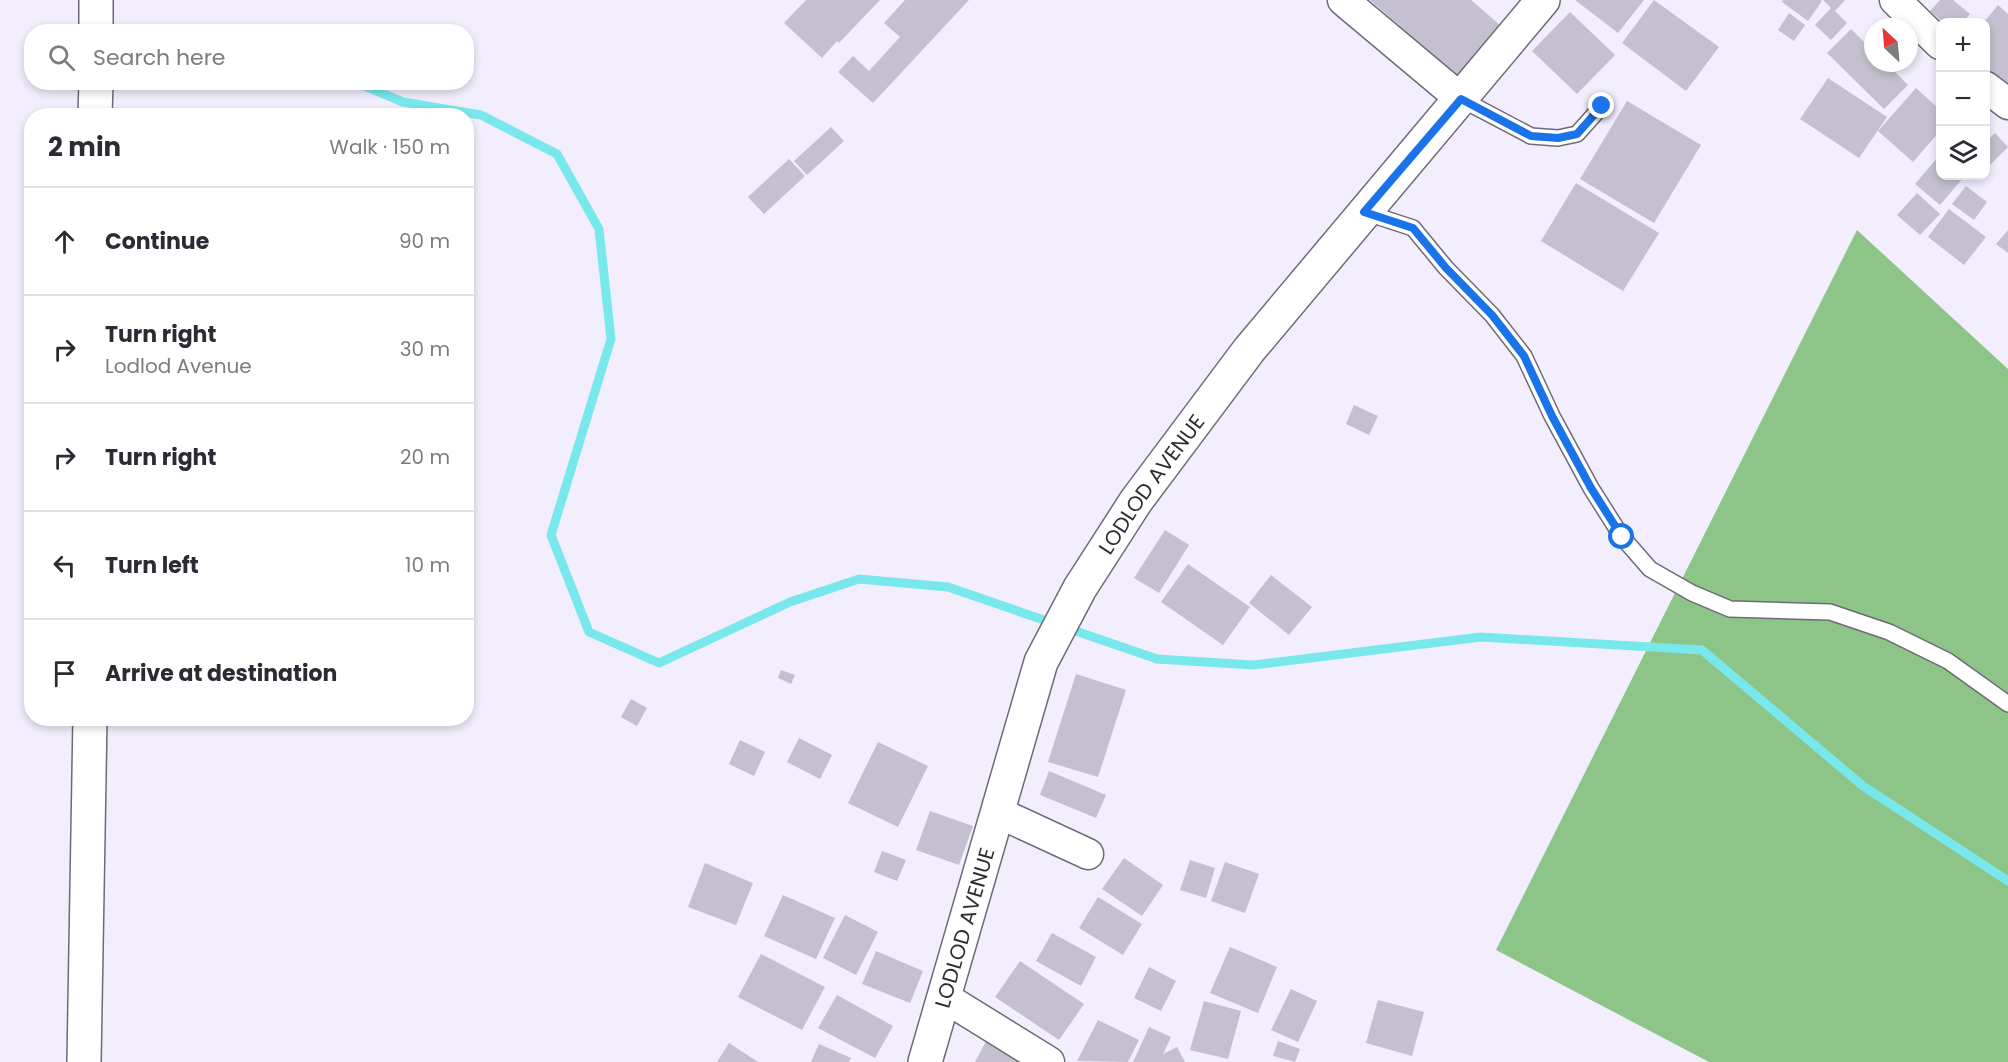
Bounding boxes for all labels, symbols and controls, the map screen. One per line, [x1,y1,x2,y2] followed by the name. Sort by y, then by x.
[1864,18,1918,72] north arrow
[1936,18,1990,180] map controls
[1936,18,1990,72] button: +
[24,24,474,90] search box
[45,41,78,74] icon: search
[93,42,226,73] text: Search here
[1936,72,1990,126] button: −
[1588,92,1614,118] route end
[1936,126,1990,180] button: layers
[48,129,121,165] text: 2 min
[329,133,450,161] text: Walk · 150 m
[48,225,81,258] icon: ahead
[105,226,209,257] text: Continue
[399,227,450,255] text: 90 m
[105,319,216,350] text: Turn right
[48,333,81,366] icon: right
[400,335,450,363] text: 30 m
[105,352,252,380] text: Lodlod Avenue
[1091,408,1211,560] street label: LODLOD AVENUE
[48,441,81,474] icon: right
[105,442,216,473] text: Turn right
[400,443,450,471] text: 20 m
[1608,523,1634,549] route start
[48,549,81,582] icon: left
[105,550,199,581] text: Turn left
[405,551,450,579] text: 10 m
[48,657,81,690] icon: arrive
[105,658,337,689] text: Arrive at destination
[927,844,1001,1011] street label: LODLOD AVENUE

